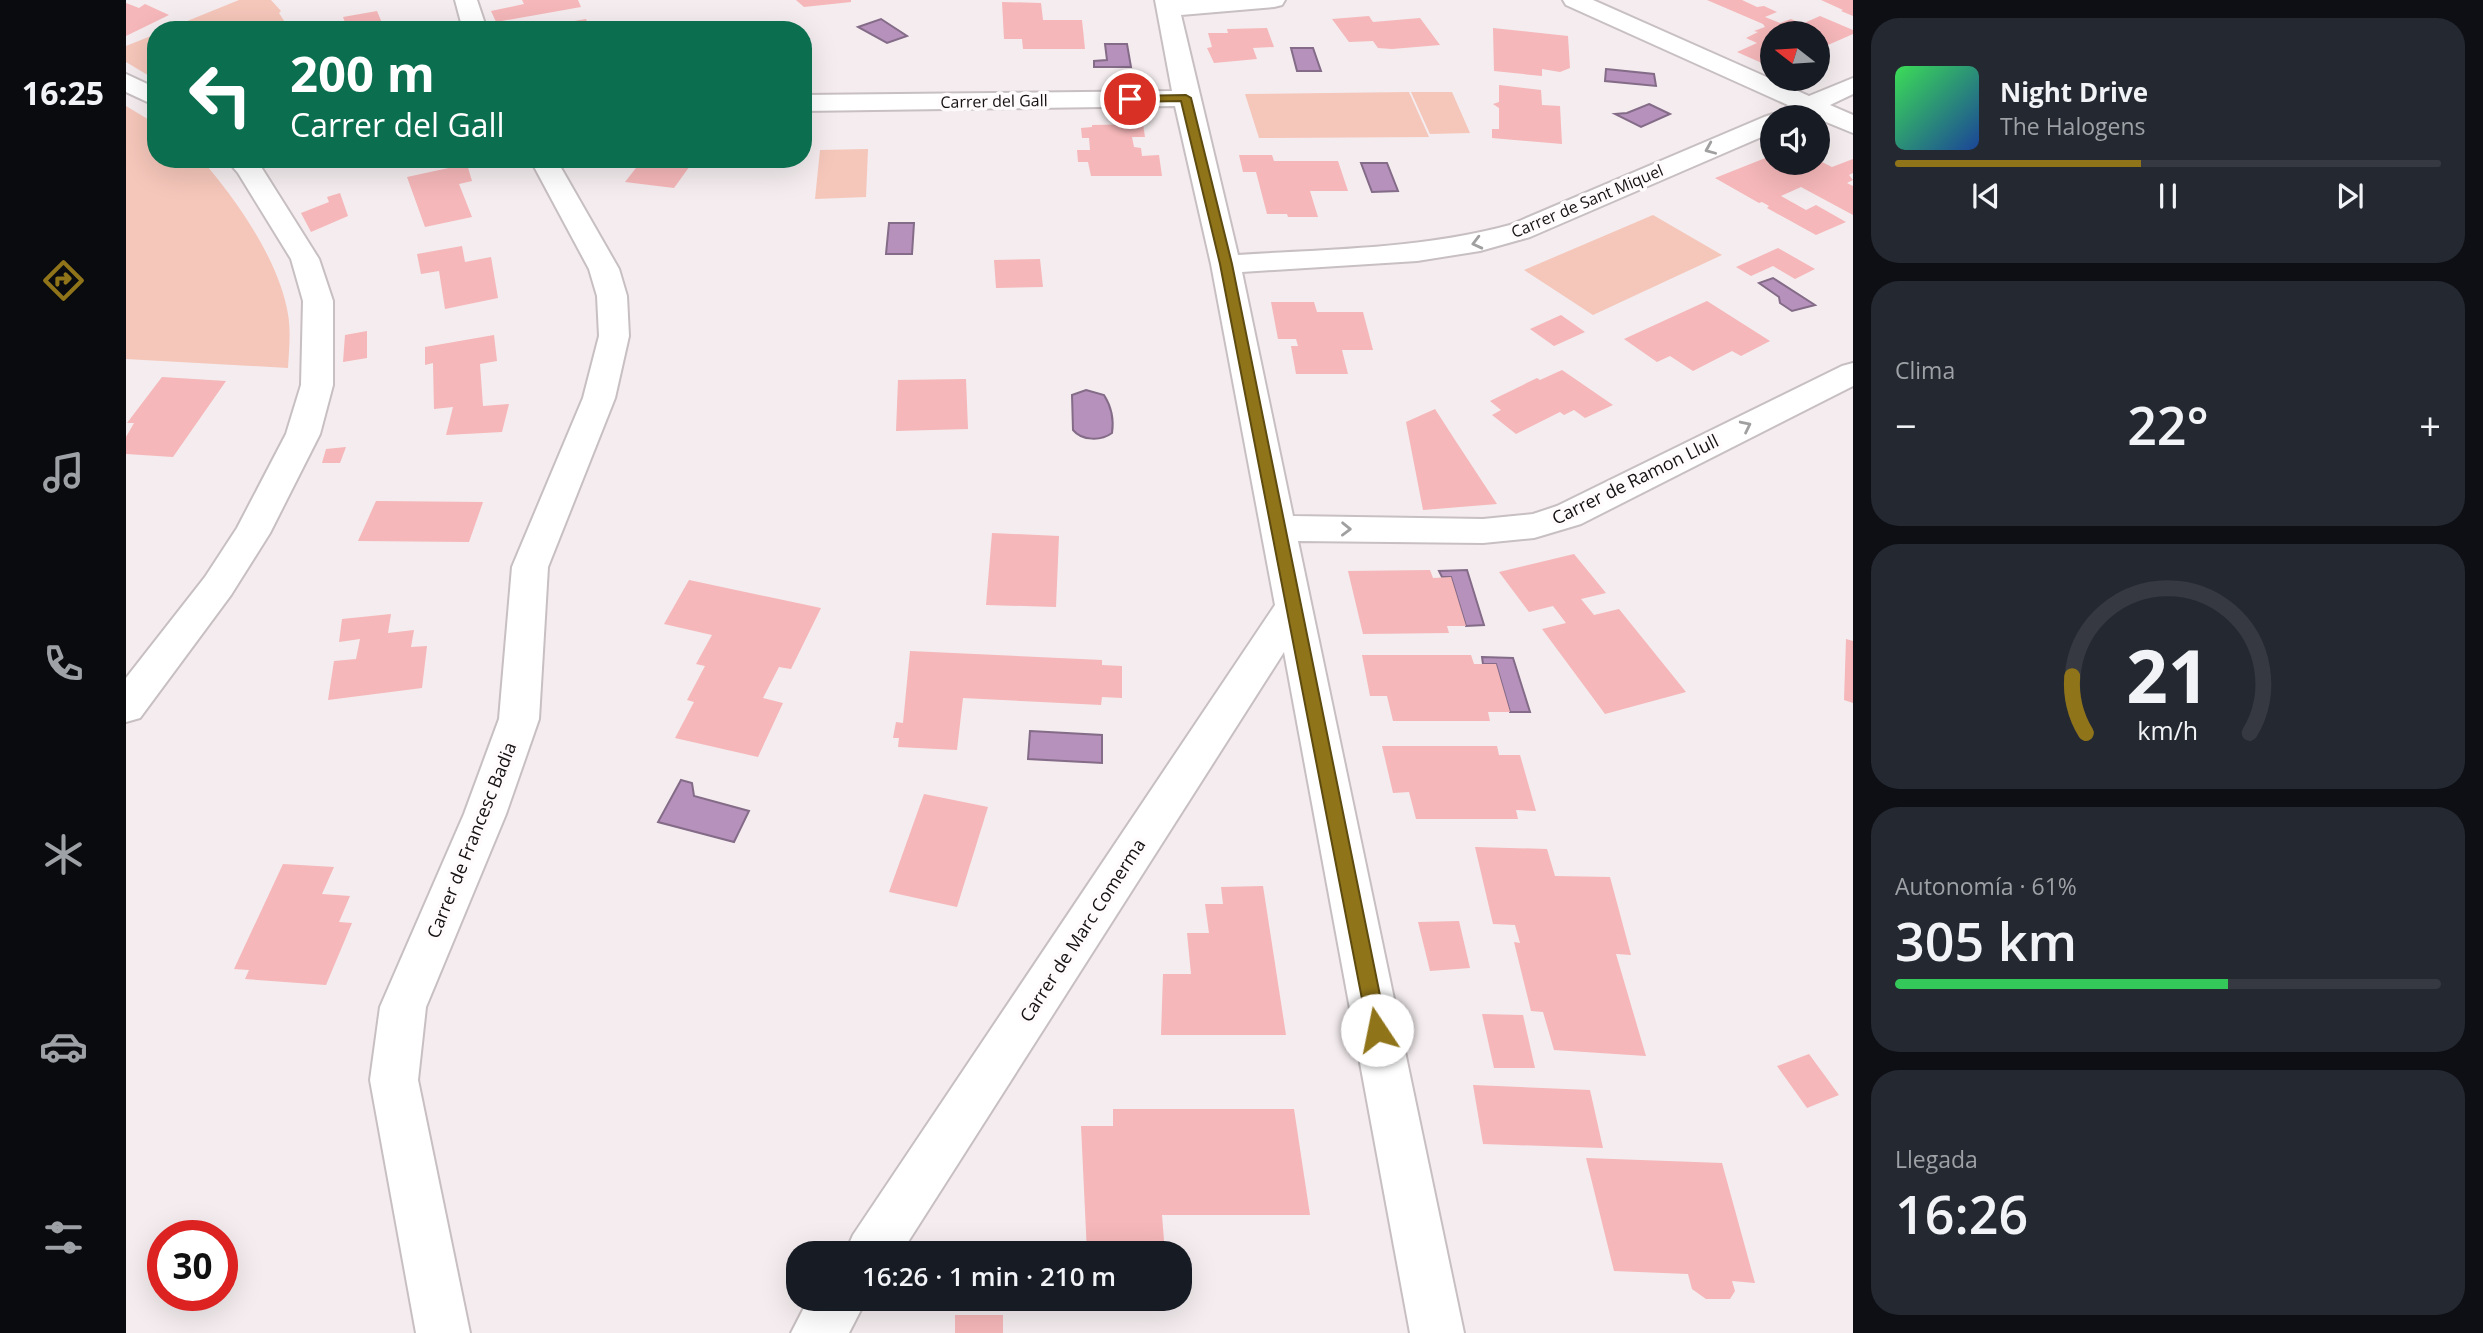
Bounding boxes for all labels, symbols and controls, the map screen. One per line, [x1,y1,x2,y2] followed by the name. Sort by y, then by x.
[1760,21,1830,91] north arrow
[1760,21,1830,175] map controls
[290,40,435,106] text: 200 m
[175,49,266,140] icon: left
[1100,69,1160,129] pin
[22,71,104,114] text: 16:25
[2000,74,2148,110] text: Night Drive
[1111,80,1149,118] icon: arrive
[940,89,1048,113] street label: Carrer del Gall
[290,103,505,146] text: Carrer del Gall
[1760,105,1830,175] button: sound
[2000,110,2146,142] text: The Halogens
[1705,141,1717,155] one-way arrow
[1508,159,1666,243] street label: Carrer de Sant Miquel
[1967,177,2005,215] icon: previous
[2149,177,2187,215] icon: pause
[2331,177,2369,215] icon: next
[1471,235,1483,249] one-way arrow
[39,256,88,305] icon: directions
[1895,354,1955,386] text: Clima
[2127,389,2209,460] text: 22°
[1895,399,1917,451] text: −
[2419,399,2441,451] text: +
[1739,420,1751,434] one-way arrow
[1548,428,1722,530] street label: Carrer de Ramon Llull
[39,448,88,497] icon: music
[1341,521,1352,537] one-way arrow
[2126,625,2210,724] text: 21
[39,639,88,688] icon: phone
[2138,712,2198,746] text: km/h
[421,738,521,942] street label: Carrer de Francesc Badia
[39,830,88,879] icon: climate
[1014,834,1150,1026] street label: Carrer de Marc Comerma
[1895,870,2077,902] text: Autonomía · 61%
[1895,905,2077,976] text: 305 km
[1340,993,1414,1067] position arrow
[39,1022,88,1071] icon: car
[1895,1143,1978,1175] text: Llegada
[1895,1178,2028,1249] text: 16:26
[39,1213,88,1262] icon: filters
[147,1220,238,1311] speed limit sign: 30
[862,1258,1116,1294] text: 16:26 · 1 min · 210 m

